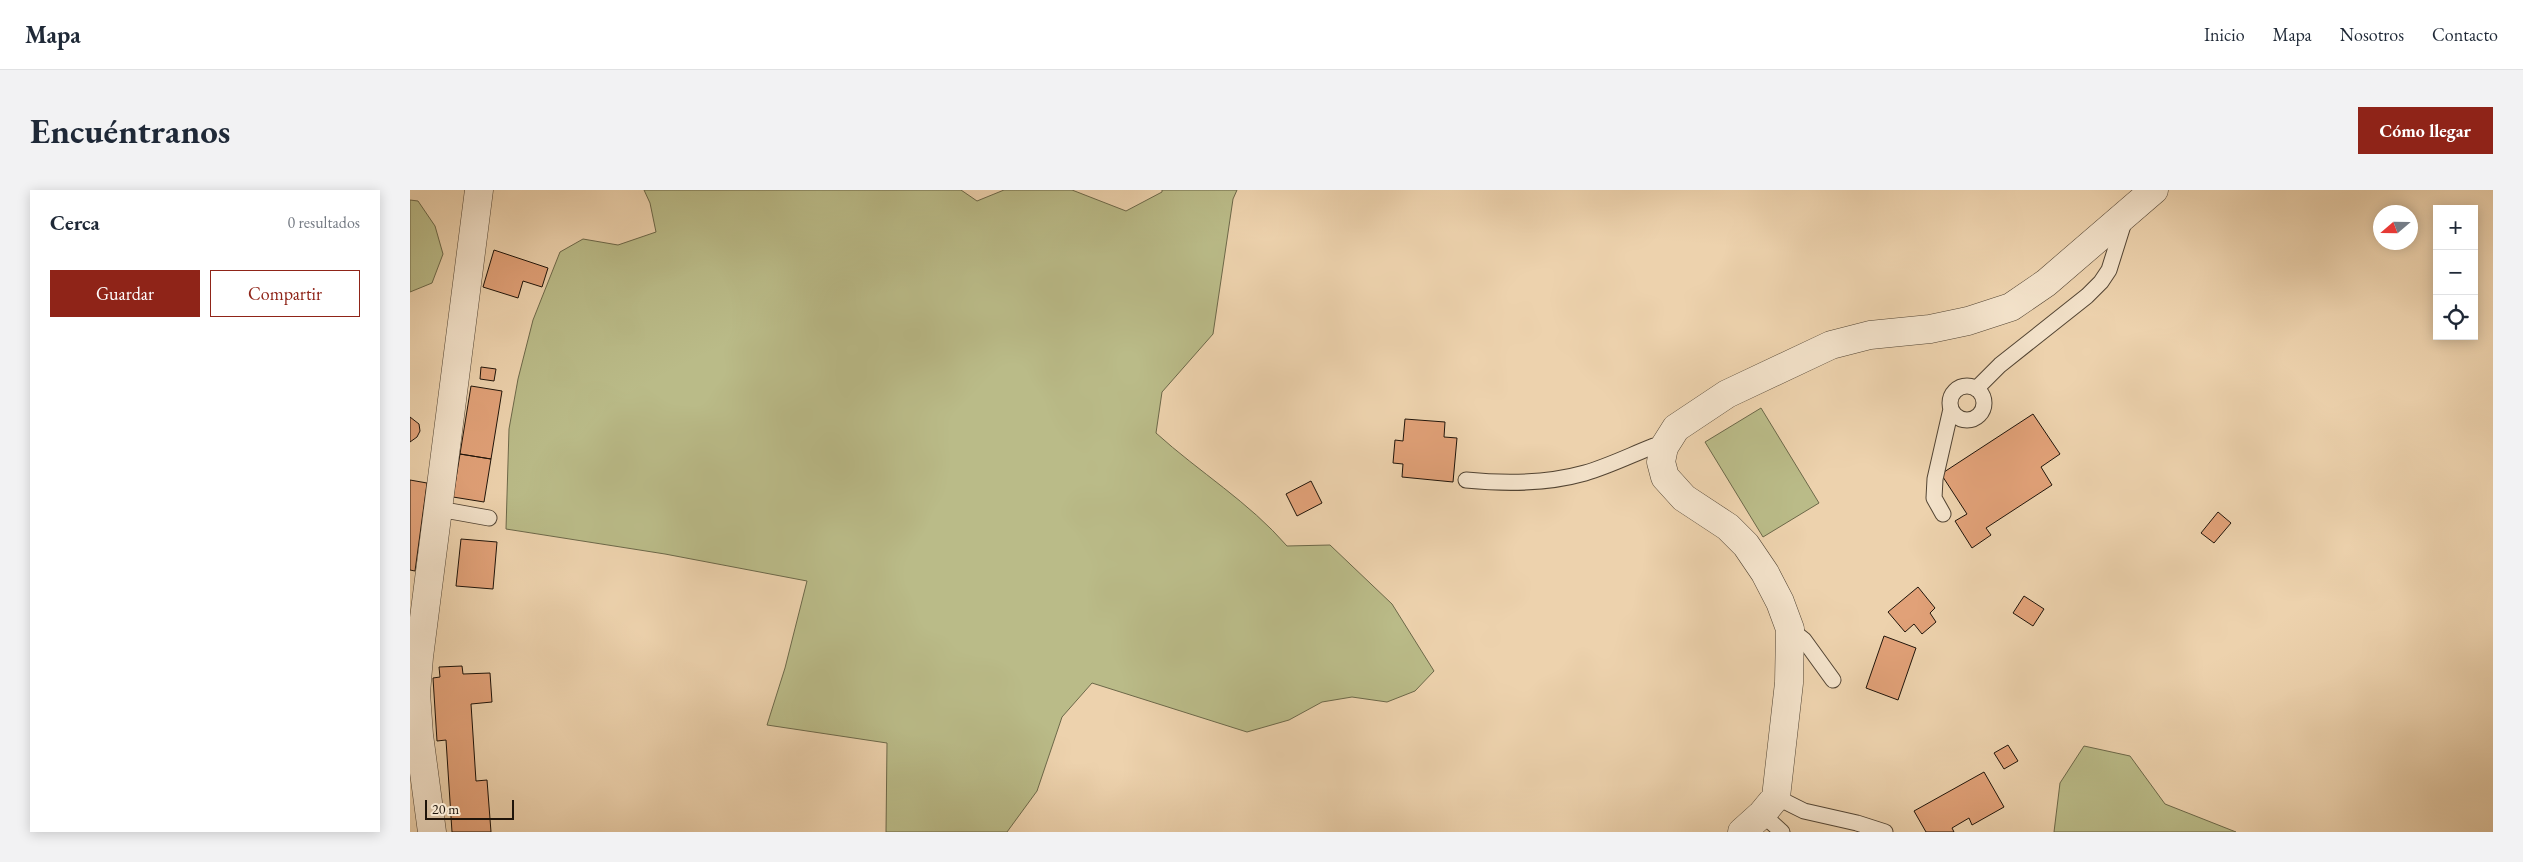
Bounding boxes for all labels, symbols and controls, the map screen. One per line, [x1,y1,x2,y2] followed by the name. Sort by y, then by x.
[25,19,81,50] text: Mapa
[2204,23,2245,46] text: Inicio
[2273,23,2312,46] text: Mapa
[2340,23,2404,46] text: Nosotros
[2432,23,2498,46] text: Contacto
[2358,107,2493,154] button: Cómo llegar
[30,108,230,153] text: Encuéntranos
[2373,205,2418,250] north arrow
[2433,205,2478,340] map controls
[2433,205,2478,250] button: +
[50,209,100,236] text: Cerca
[288,212,360,233] text: 0 resultados
[2433,250,2478,295] button: −
[50,270,200,317] button: Guardar
[210,270,360,317] button: Compartir
[2433,295,2478,340] button: locate
[425,797,514,820] scale bar
[432,800,459,818] text: 20 m

